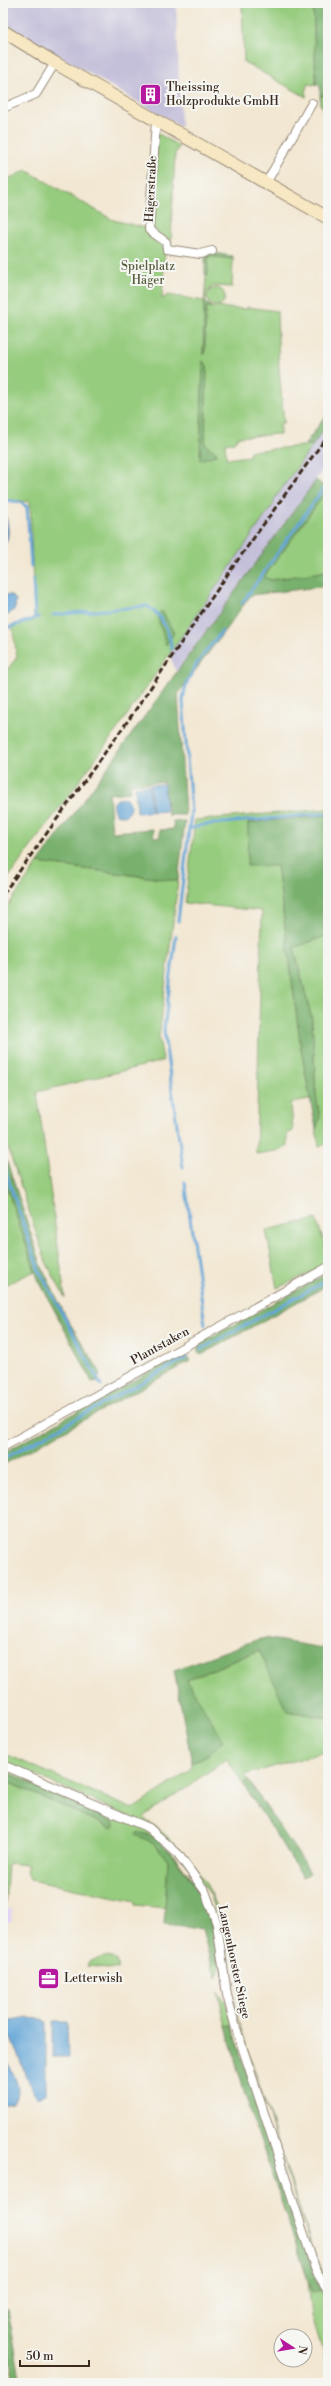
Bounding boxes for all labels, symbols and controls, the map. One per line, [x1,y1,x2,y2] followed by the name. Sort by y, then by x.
[166,80,279,109] place label: Theissing Holzprodukte GmbH
[137,81,163,107] building icon: Theissing Holzprodukte GmbH
[142,155,160,223] street label: Hägerstraße
[121,259,175,288] park label: Spielplatz Häger
[128,1324,192,1368] street label: Plantstaken
[215,1904,253,2020] street label: Langenhorster Stiege
[35,1965,61,1991] office icon: Letterwish
[64,1971,123,1986] place label: Letterwish
[273,2328,313,2368] north arrow
[20,2342,89,2368] scale bar
[294,2344,310,2356] text: N
[26,2349,54,2364] text: 50 m

